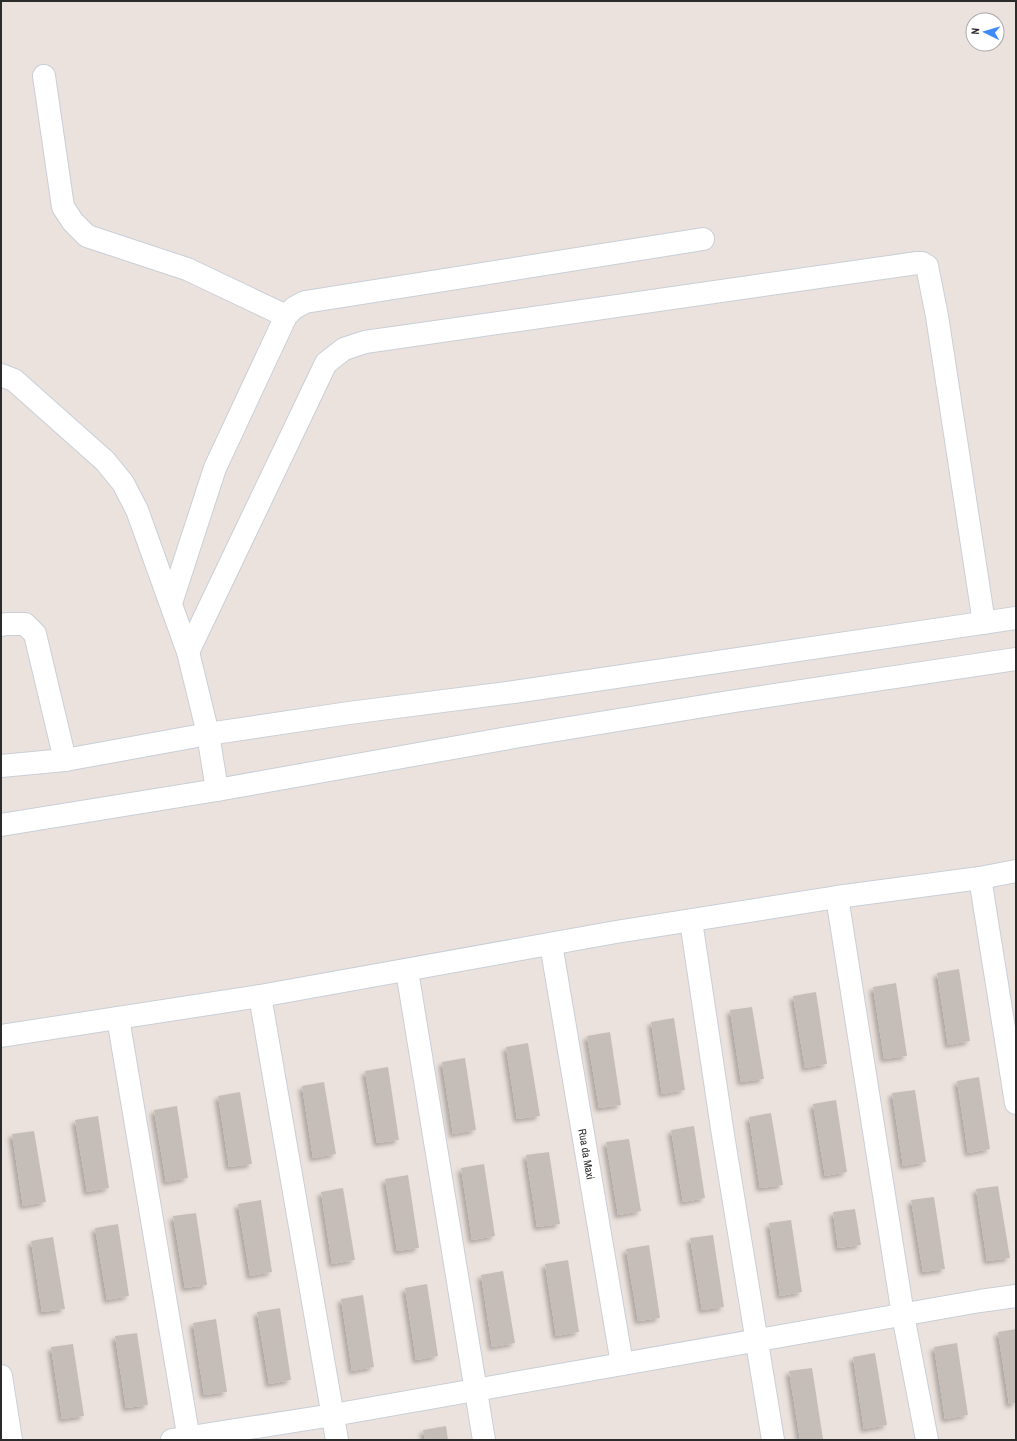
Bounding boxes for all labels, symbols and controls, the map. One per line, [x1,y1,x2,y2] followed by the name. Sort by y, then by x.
[965,12,1005,52] north arrow
[968,27,982,35] text: N
[575,1128,598,1180] street label: Rua da Maxi

